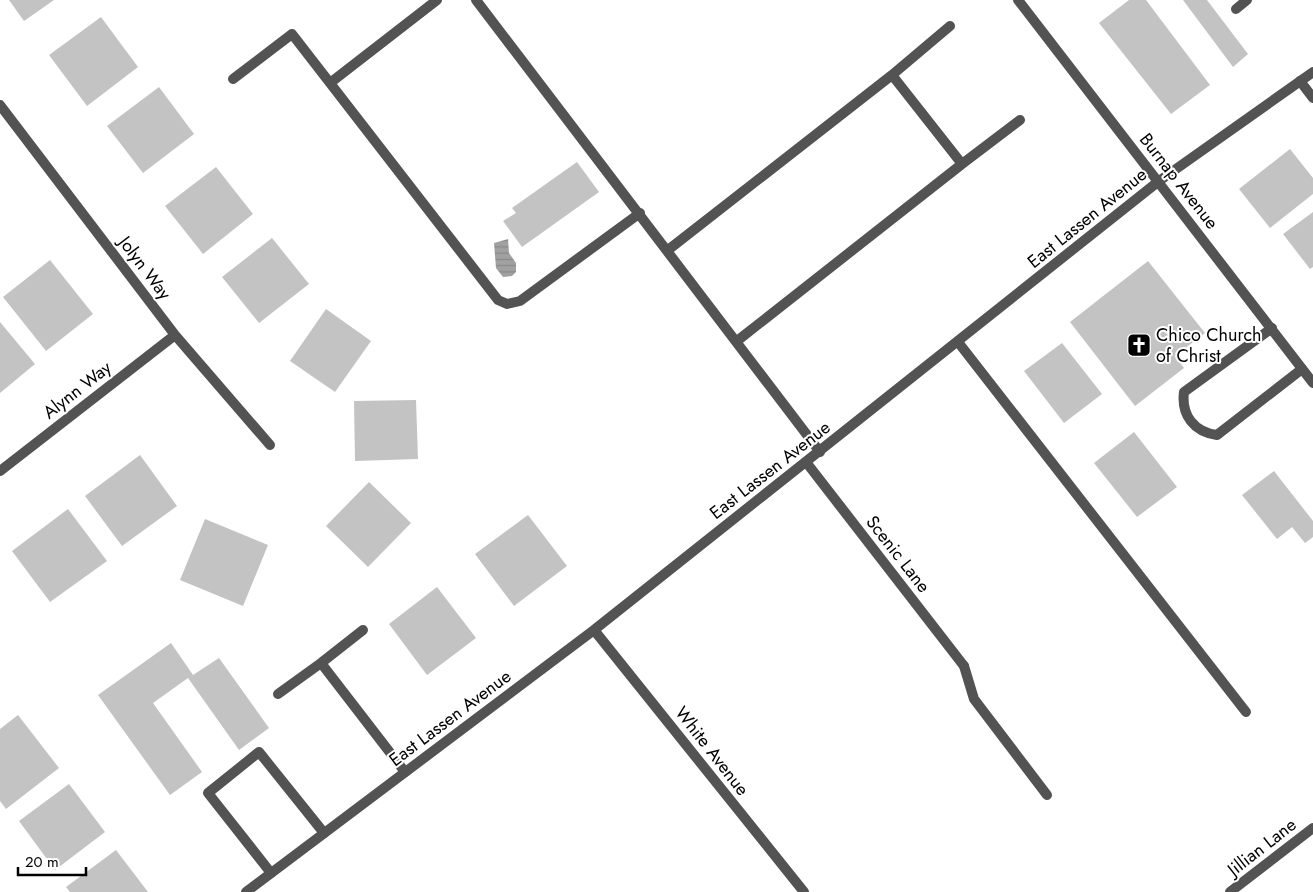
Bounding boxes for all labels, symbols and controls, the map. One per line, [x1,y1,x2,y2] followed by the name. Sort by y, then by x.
[1133,127,1225,235] street label: Burnap Avenue
[1022,162,1152,274] street label: East Lassen Avenue
[111,229,178,305] street label: Jolyn Way
[1156,322,1261,369] place label: Chico Church of Christ
[1126,332,1152,358] church icon: Chico Church of Christ
[37,355,117,425] street label: Alynn Way
[704,415,836,525] street label: East Lassen Avenue
[860,510,936,598] street label: Scenic Lane
[383,663,517,773] street label: East Lassen Avenue
[669,701,755,801] street label: White Avenue
[1221,812,1302,883] street label: Jillian Lane
[18,844,85,876] scale bar
[25,851,59,873] text: 20 m

